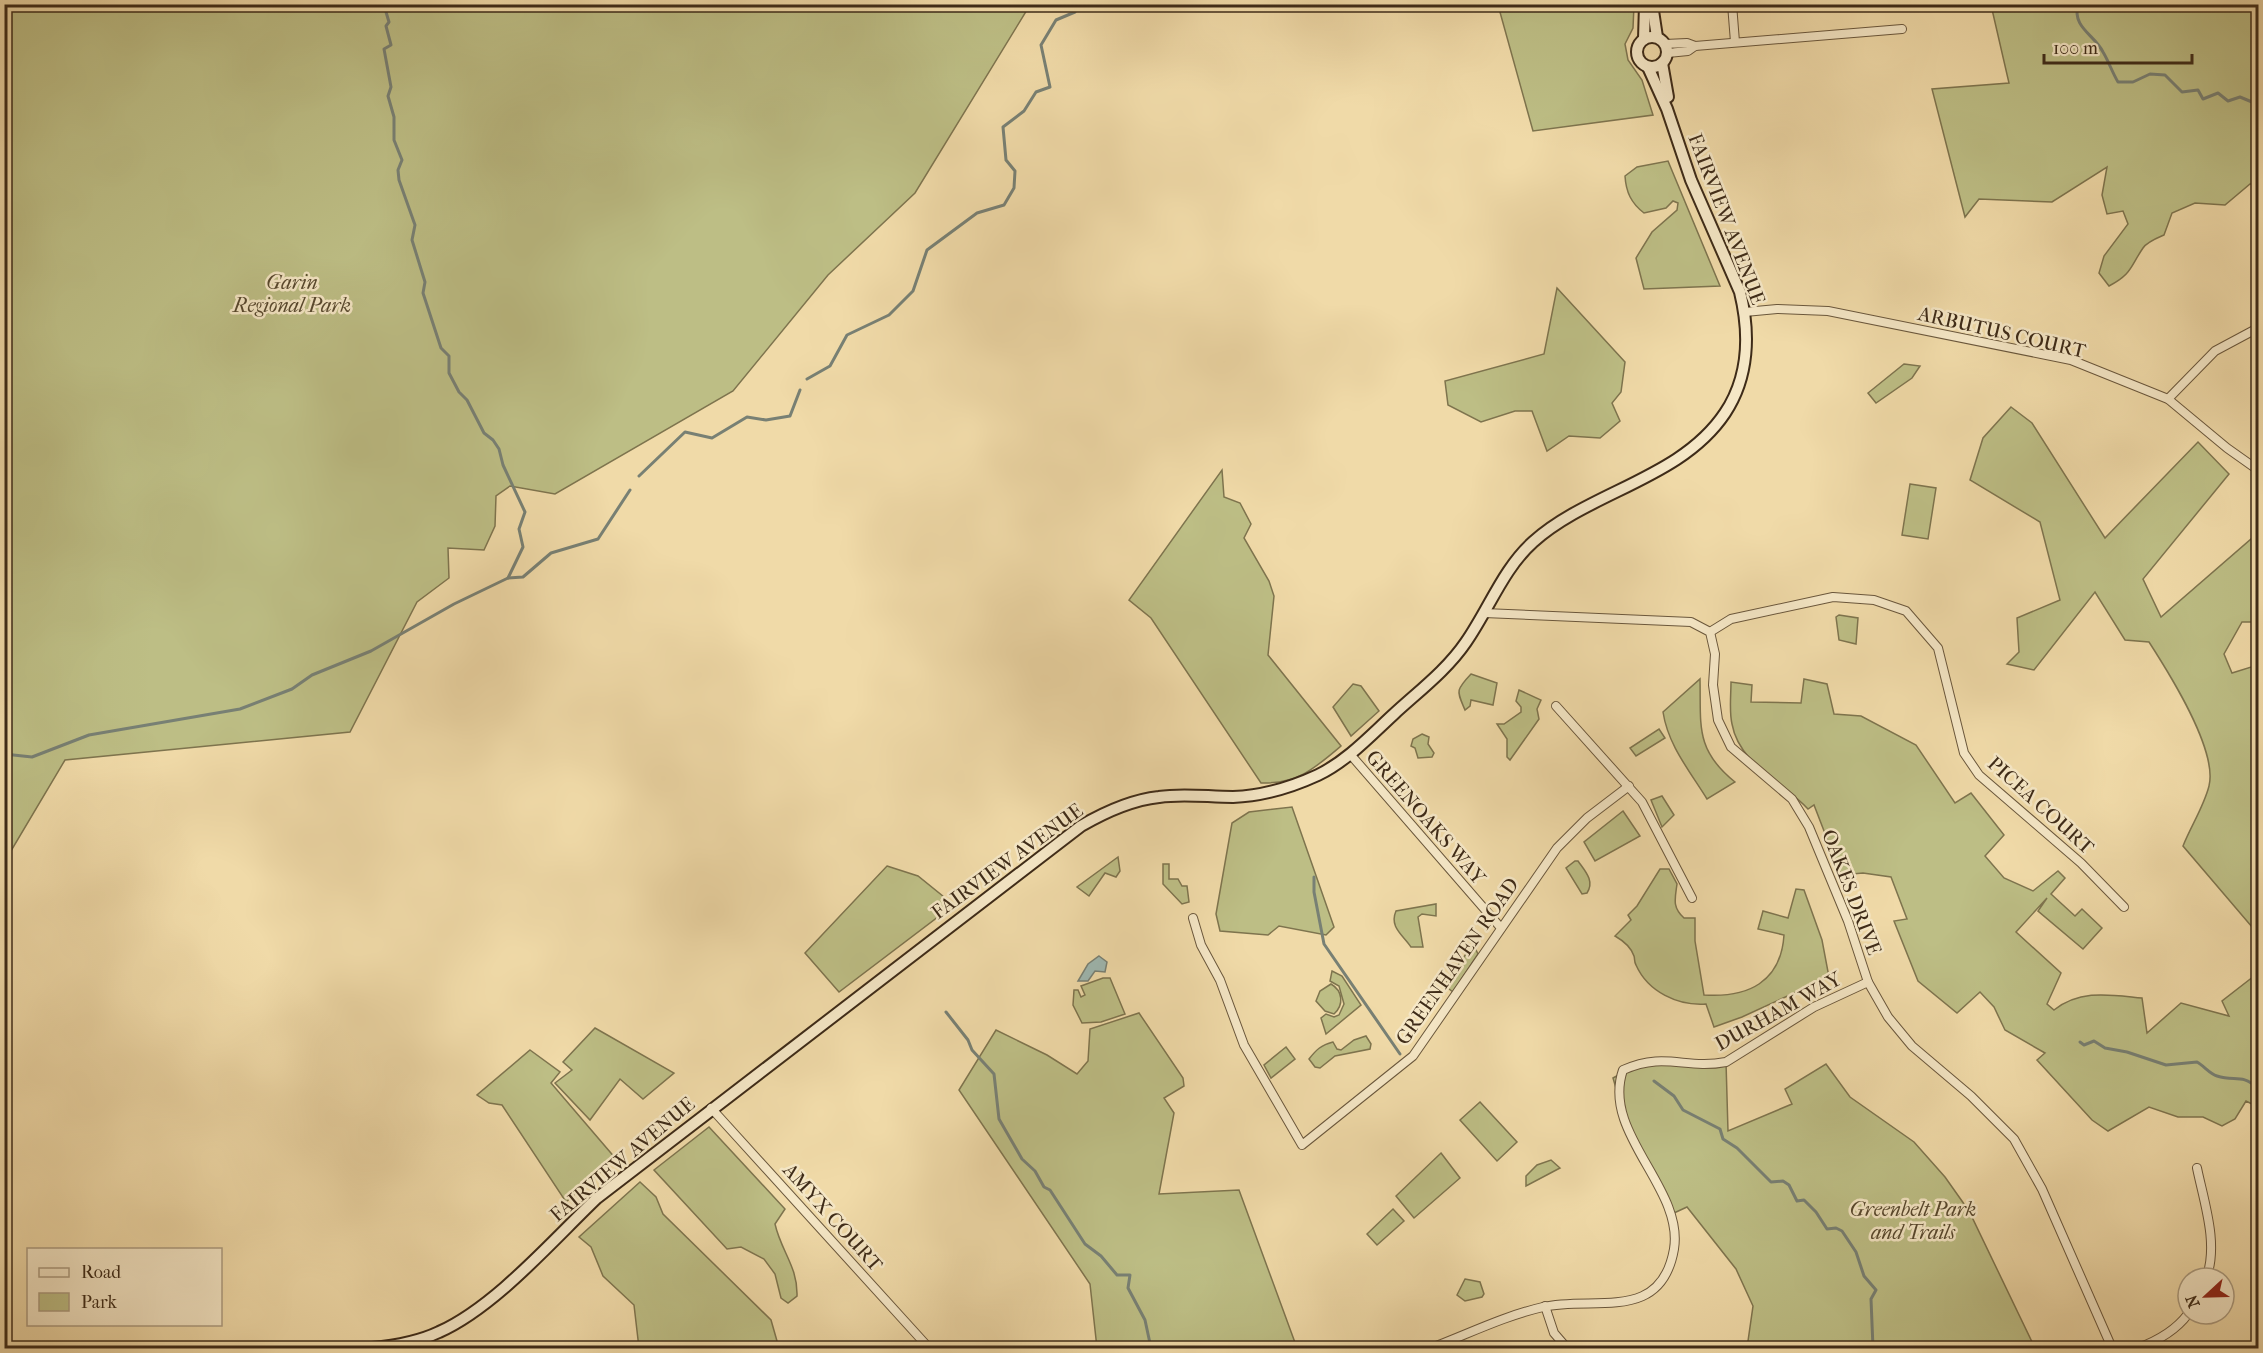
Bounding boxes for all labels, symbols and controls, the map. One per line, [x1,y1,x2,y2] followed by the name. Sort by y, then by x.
[2044,27,2192,65] scale bar
[2053,38,2098,59] text: 100 m
[1683,130,1770,308] street label: FAIRVIEW AVENUE
[231,271,351,317] park label: Garin Regional Park
[1915,302,2088,363] street label: ARBUTUS COURT
[1361,746,1491,890] street label: GREENOAKS WAY
[1983,752,2099,859] street label: PICEA COURT
[927,799,1087,924] street label: FAIRVIEW AVENUE
[1817,826,1886,958] street label: OAKES DRIVE
[1391,874,1524,1049] street label: GREENHAVEN ROAD
[1711,967,1847,1056] street label: DURHAM WAY
[545,1092,699,1226] street label: FAIRVIEW AVENUE
[778,1158,887,1276] street label: AMYX COURT
[1850,1198,1976,1244] park label: Greenbelt Park and Trails
[27,1248,222,1326] legend
[81,1262,121,1283] text: Road
[2176,1266,2236,1326] north arrow
[2181,1291,2204,1311] text: N
[81,1292,118,1313] text: Park

